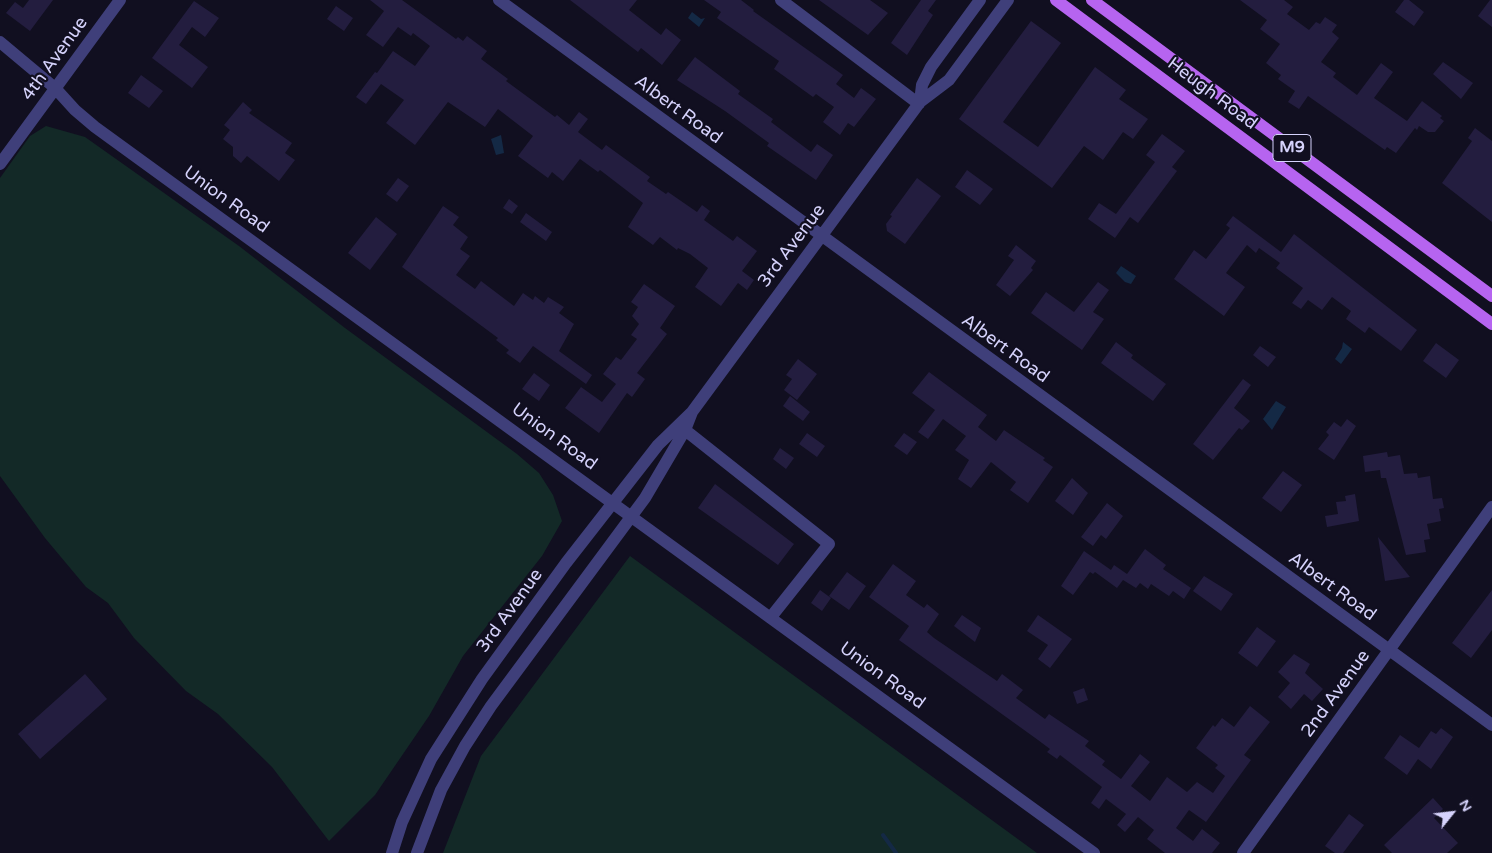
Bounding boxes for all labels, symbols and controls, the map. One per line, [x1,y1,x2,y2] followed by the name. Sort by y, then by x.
[17,13,93,105] street label: 4th Avenue
[1163,53,1261,135] street label: Heugh Road
[630,71,726,149] street label: Albert Road
[1273,134,1311,162] road number: M9
[179,162,273,238] street label: Union Road
[754,200,830,292] street label: 3rd Avenue
[957,310,1053,388] street label: Albert Road
[507,399,601,475] street label: Union Road
[1284,548,1380,626] street label: Albert Road
[472,565,548,657] street label: 3rd Avenue
[835,638,929,714] street label: Union Road
[1297,646,1375,742] street label: 2nd Avenue
[1427,788,1477,838] north arrow
[1455,796,1476,815] text: N

